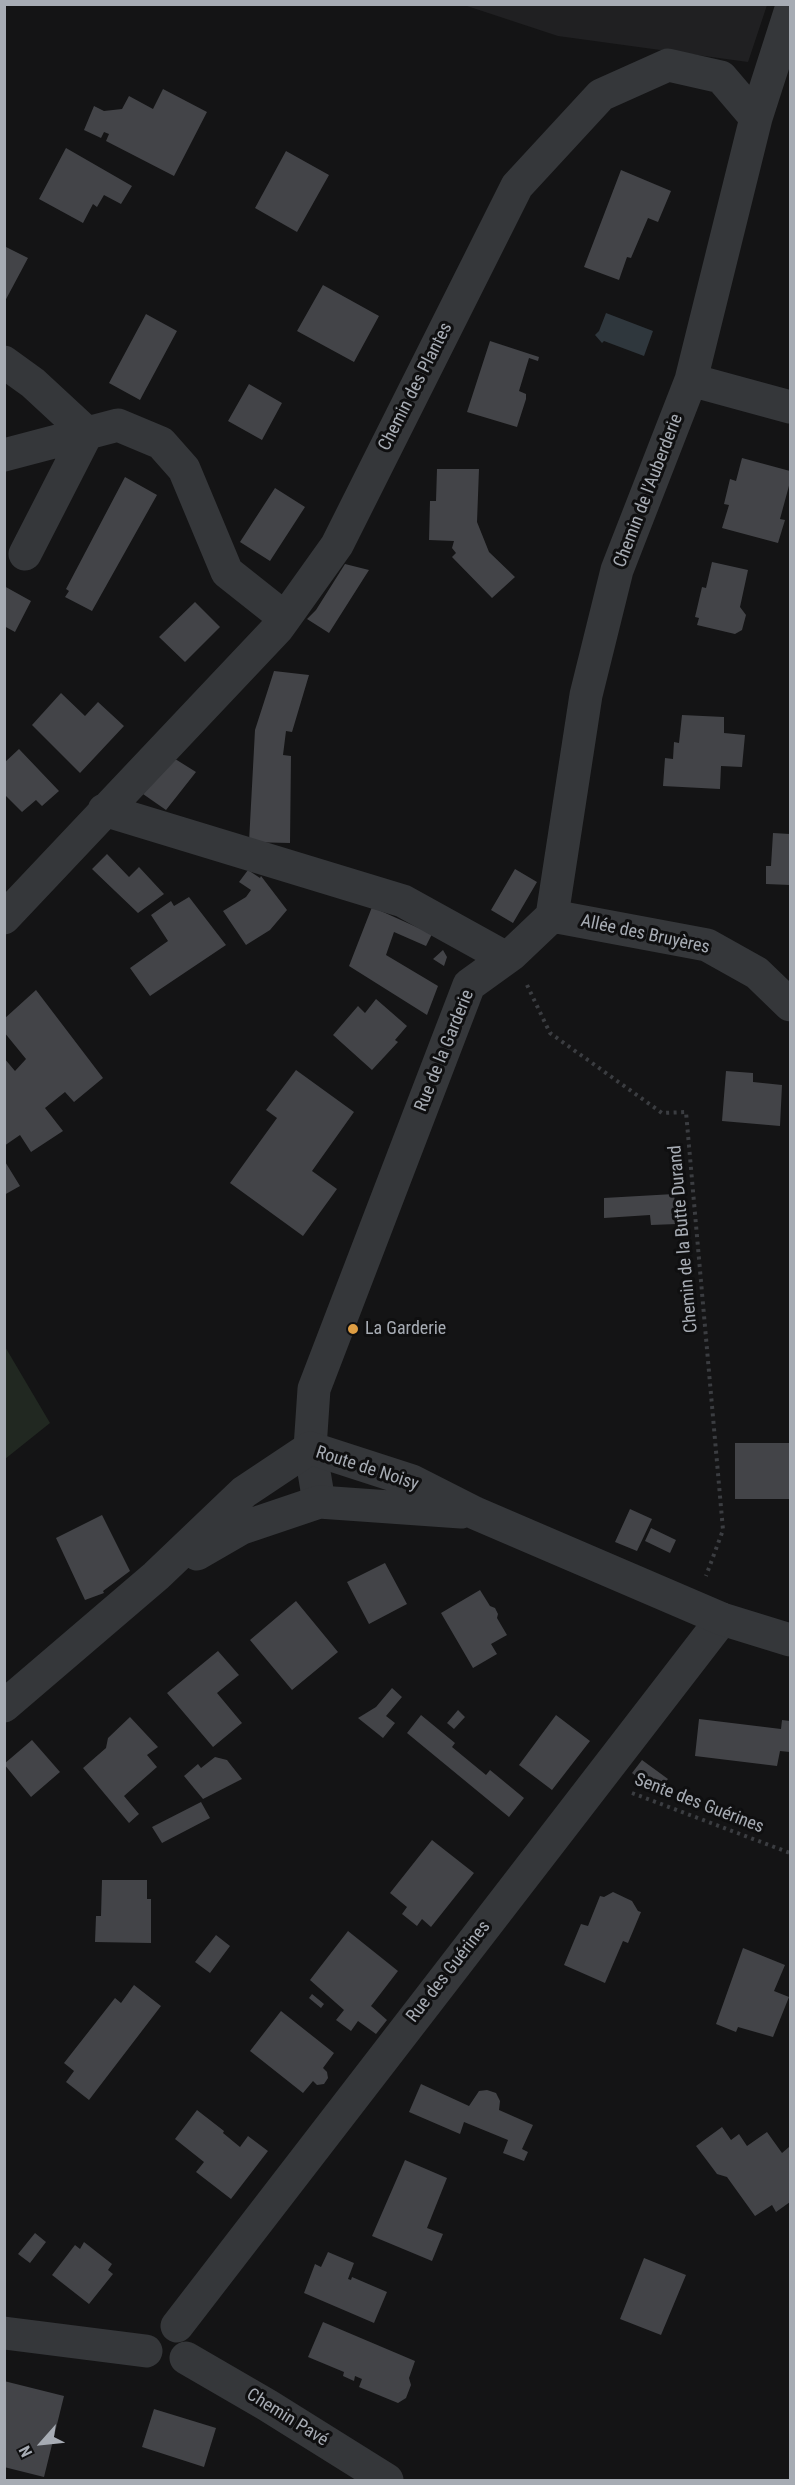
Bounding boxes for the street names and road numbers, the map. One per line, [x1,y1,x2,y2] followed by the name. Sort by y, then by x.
[374,319,458,455] street label: Chemin des Plantes
[610,411,688,571] street label: Chemin de l'Auberderie
[579,911,711,959] street label: Allée des Bruyères
[411,987,479,1115] street label: Rue de la Garderie
[665,1144,703,1334] street label: Chemin de la Butte Durand
[313,1442,421,1496] street label: Route de Noisy
[631,1769,767,1839] street label: Sente des Guérines
[403,1917,495,2027] street label: Rue des Guérines
[242,2384,332,2452] street label: Chemin Pavé

